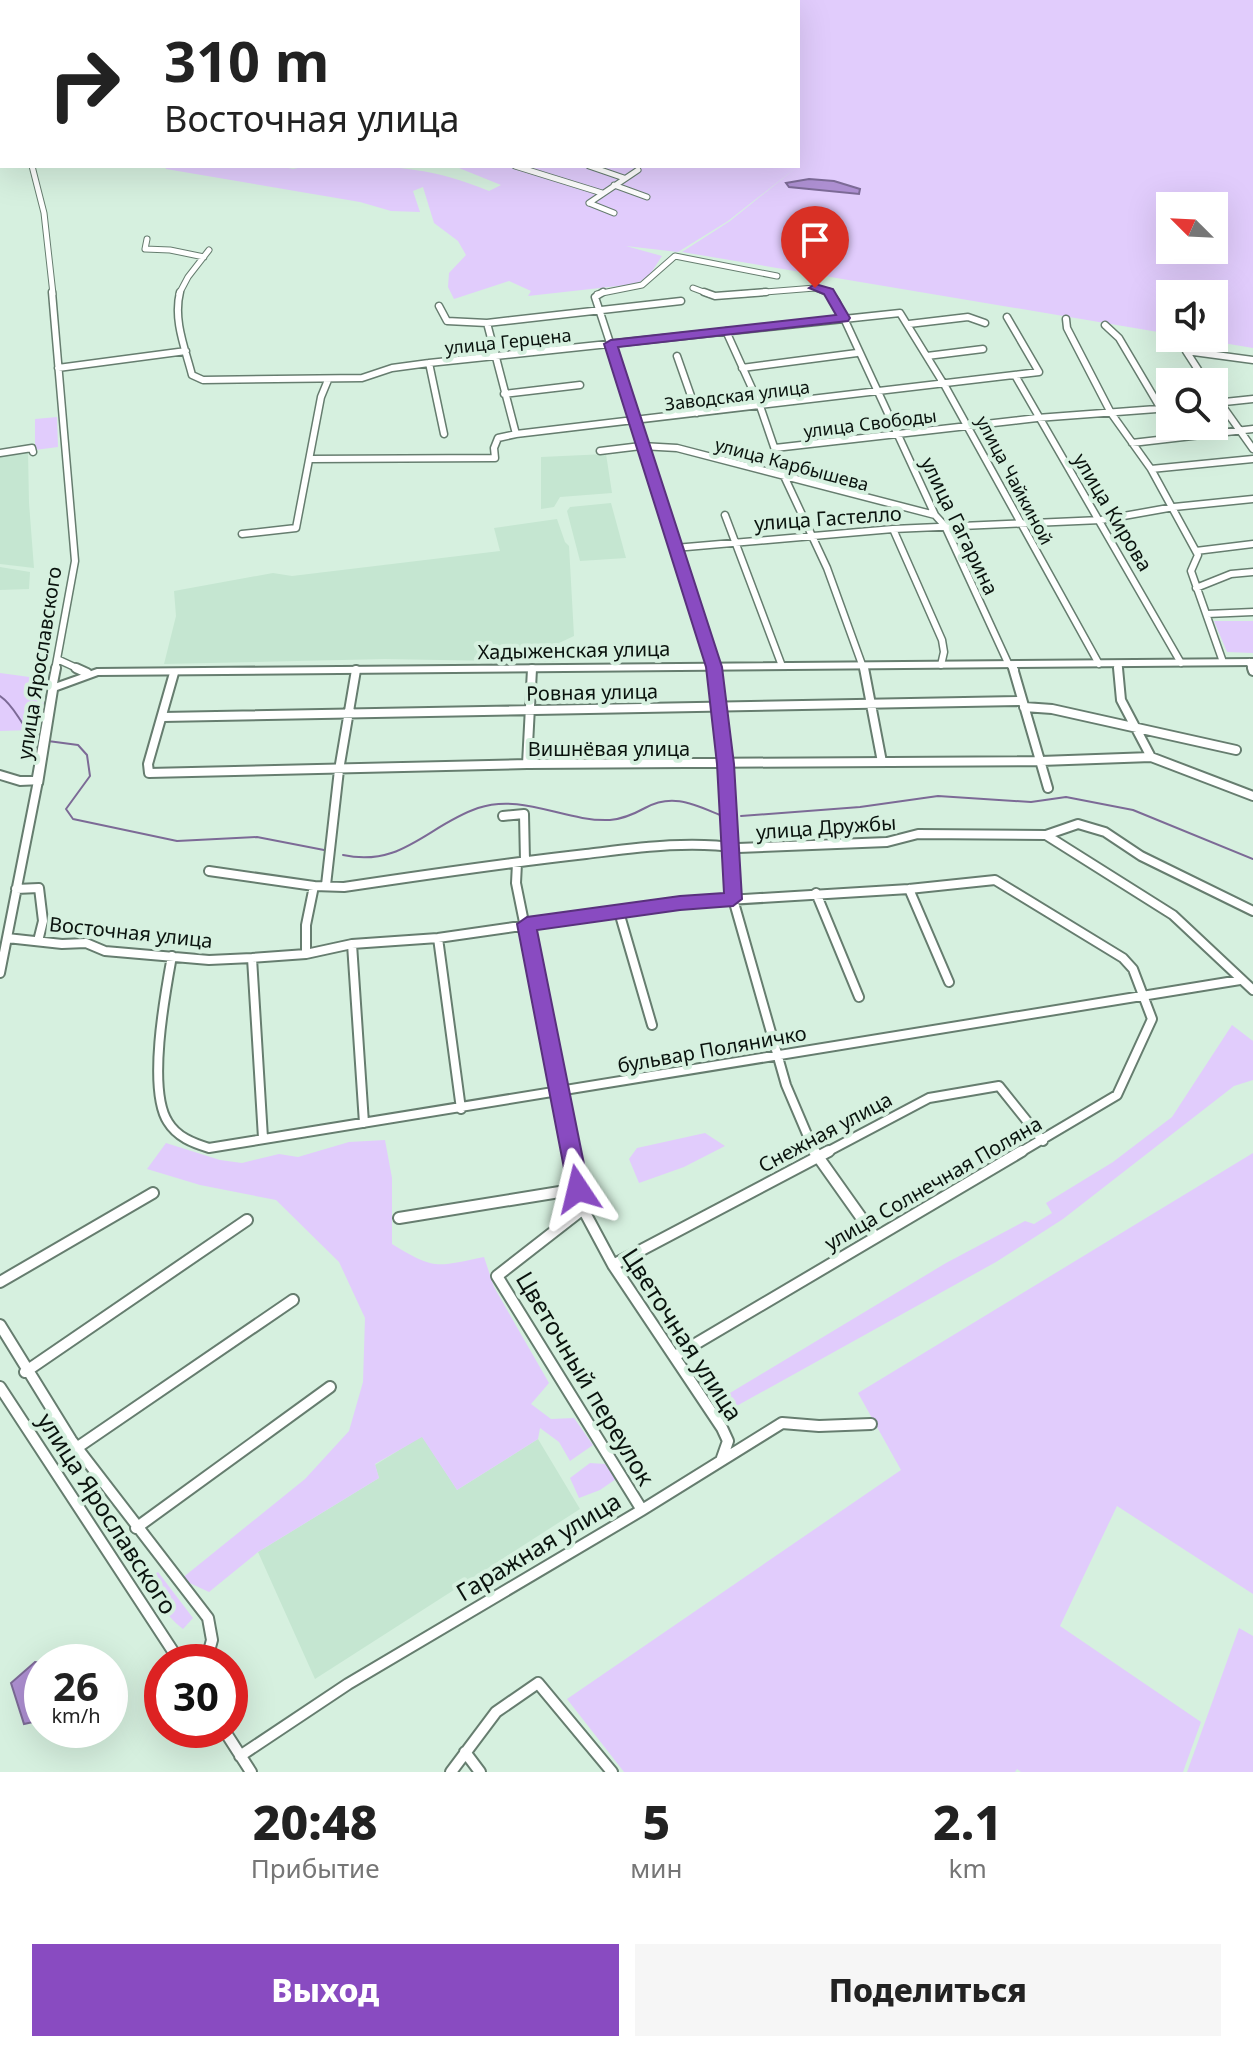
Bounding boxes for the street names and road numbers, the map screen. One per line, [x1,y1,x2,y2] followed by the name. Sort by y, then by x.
[444,322,572,360] street label: улица Герцена
[663,374,811,416] street label: Заводская улица
[802,403,938,443] street label: улица Свободы
[971,411,1059,549] street label: улица Чайкиной
[712,432,872,496] street label: улица Карбышева
[1067,448,1159,576] street label: улица Кирова
[915,453,1005,599] street label: улица Гагарина
[753,499,903,537] street label: улица Гастелло
[10,565,68,761] street label: улица Ярославского
[477,635,671,665] street label: Хадыженская улица
[526,677,658,707] street label: Ровная улица
[528,735,690,762] street label: Вишнёвая улица
[755,809,897,845] street label: улица Дружбы
[48,910,214,954] street label: Восточная улица
[615,1019,809,1079] street label: бульвар Поляничко
[753,1085,897,1179] street label: Снежная улица
[819,1110,1047,1256] street label: улица Солнечная Поляна
[615,1241,751,1427] street label: Цветочная улица
[509,1265,663,1491] street label: Цветочный переулок
[30,1406,186,1620] street label: улица Ярославского
[450,1484,626,1608] street label: Гаражная улица

